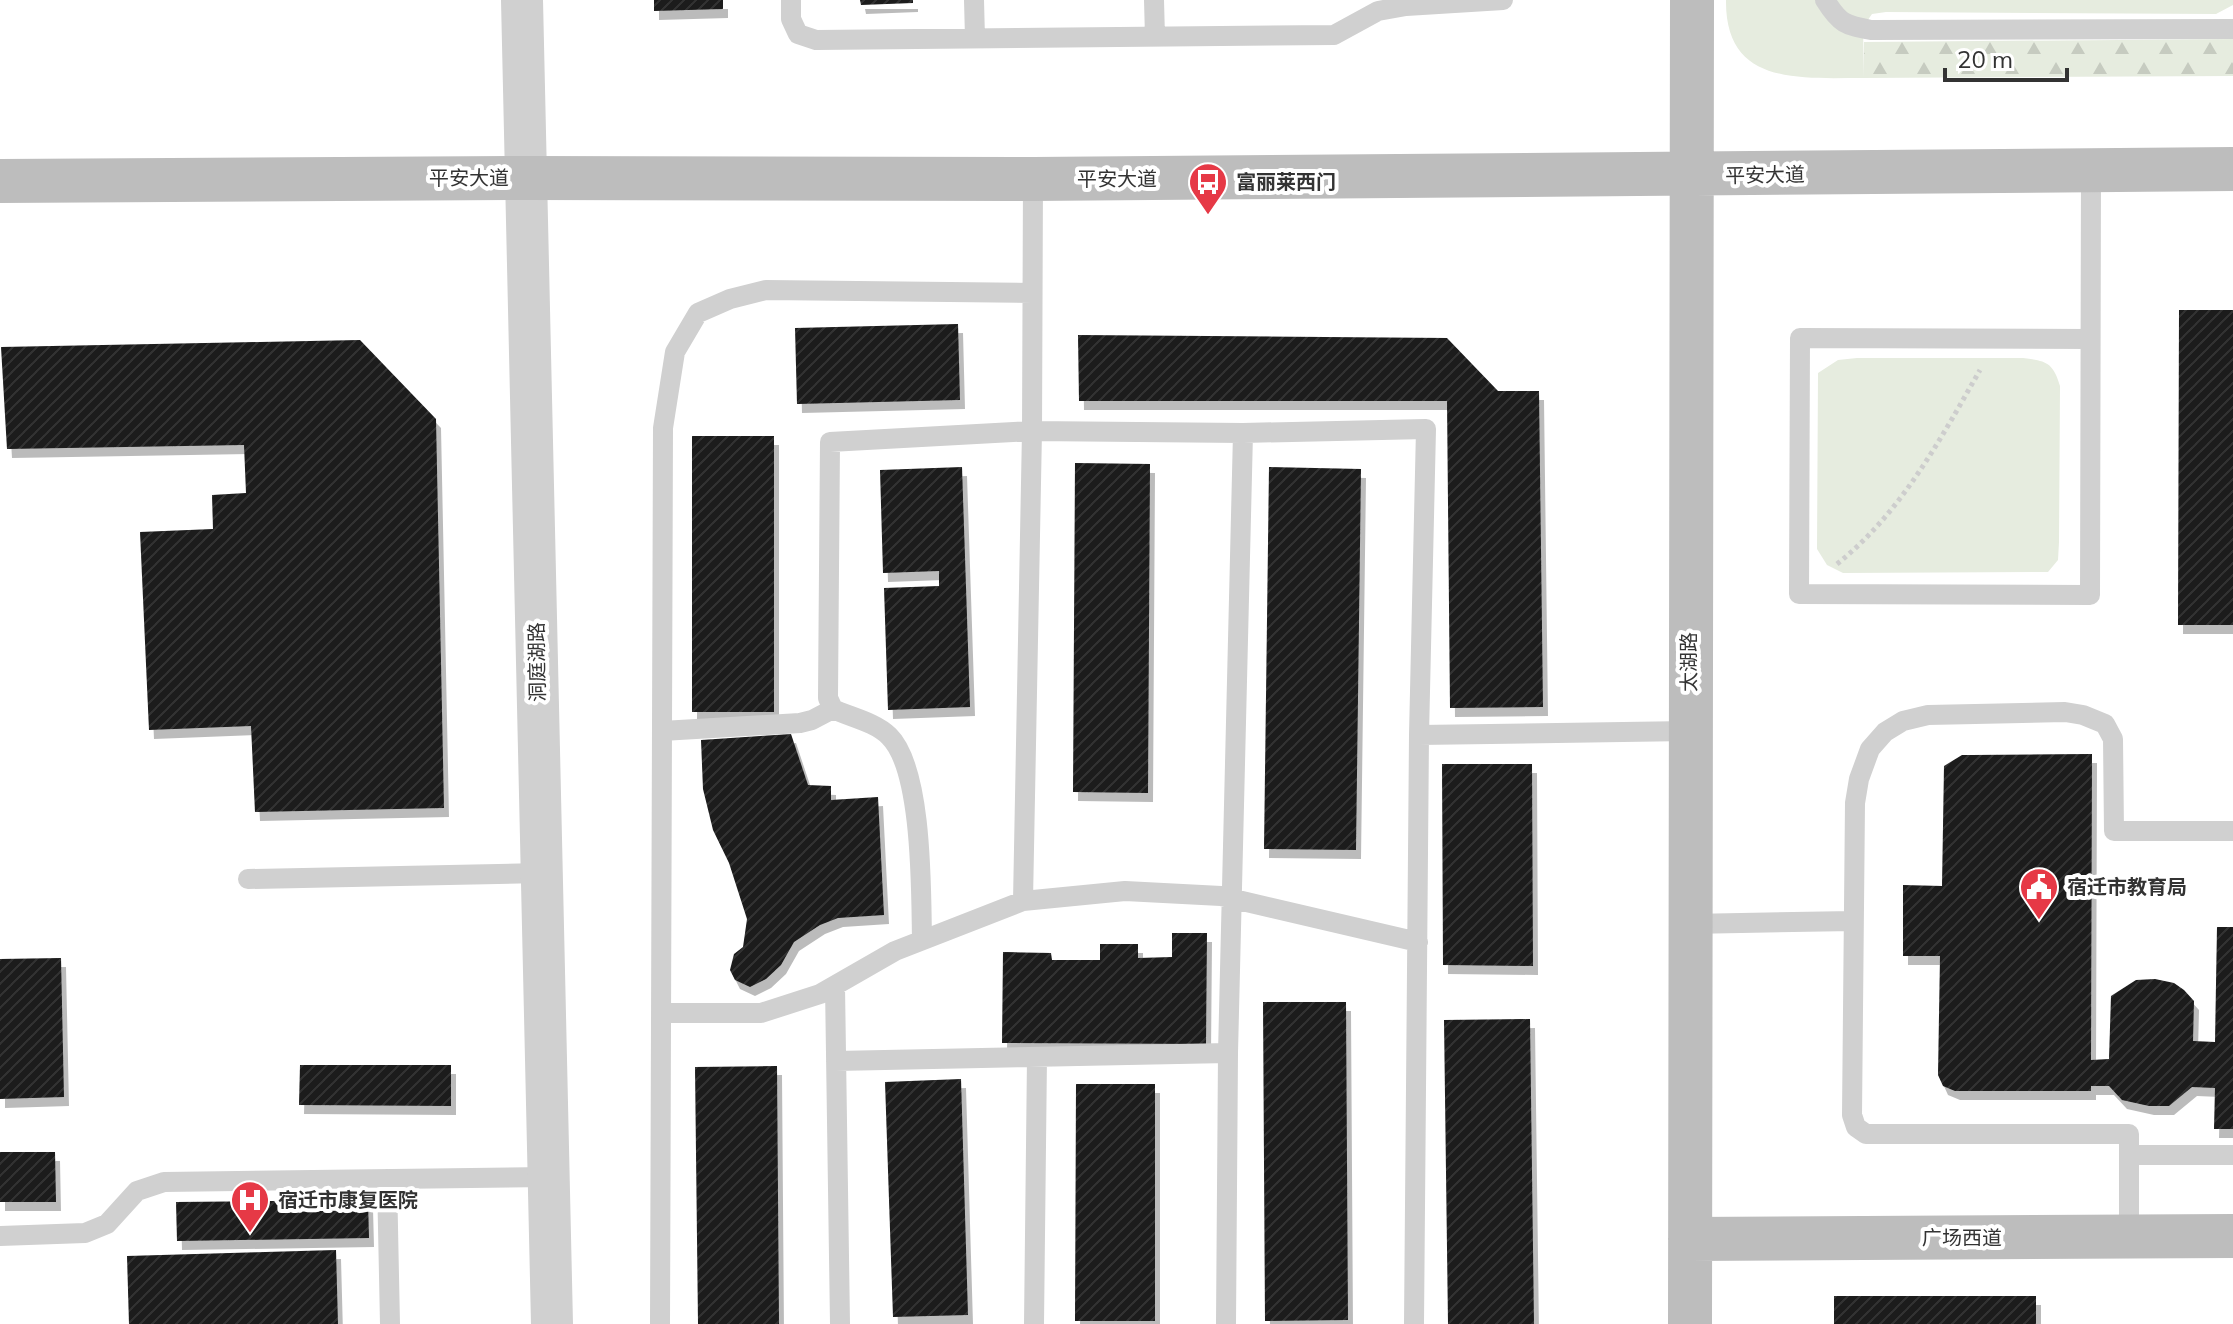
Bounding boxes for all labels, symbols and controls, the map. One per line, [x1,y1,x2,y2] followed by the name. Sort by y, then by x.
[1945,32,2067,82] scale bar
[1957,44,2013,74] text: 20 m
[1187,161,1229,216] bus stop icon: 富丽莱西门
[1725,161,1805,188] street label: 平安大道
[429,165,509,190] street label: 平安大道
[1077,166,1157,191] street label: 平安大道
[1236,169,1336,194] place label: 富丽莱西门
[523,622,550,702] street label: 洞庭湖路
[1676,632,1701,692] street label: 太湖路
[2018,866,2060,921] public building icon: 宿迁市教育局
[2067,874,2187,899] place label: 宿迁市教育局
[229,1179,271,1234] hospital icon: 宿迁市康复医院
[278,1187,418,1212] place label: 宿迁市康复医院
[1922,1225,2002,1250] street label: 广场西道

